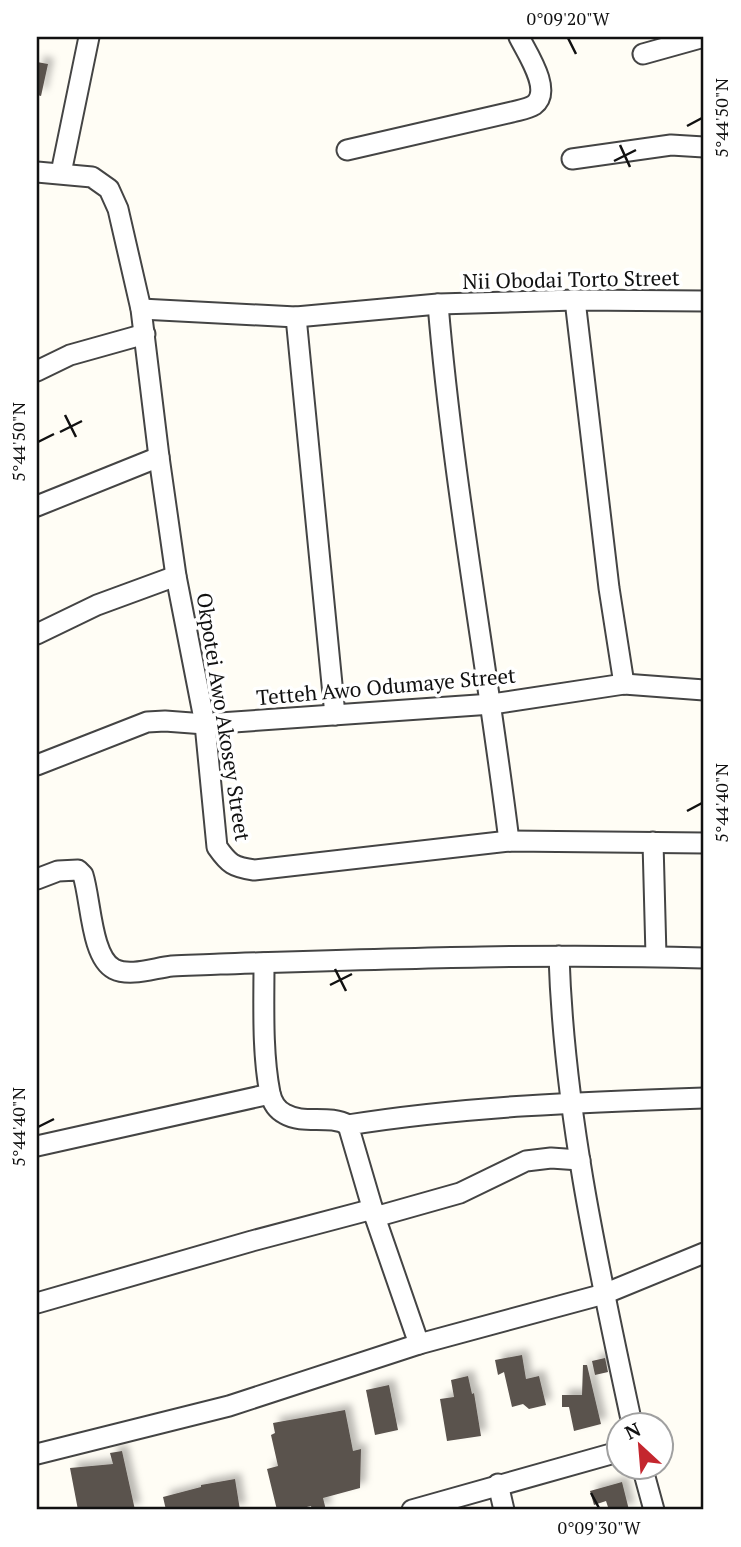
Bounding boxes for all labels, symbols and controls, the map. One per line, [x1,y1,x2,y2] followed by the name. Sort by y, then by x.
[526,6,610,30] text: 0°09'20"W
[709,78,733,158] text: 5°44'50"N
[462,263,680,295] street label: Nii Obodai Torto Street
[6,402,30,482] text: 5°44'50"N
[191,591,257,843] street label: Okpotei Awo Akosey Street
[255,661,517,711] street label: Tetteh Awo Odumaye Street
[709,763,733,843] text: 5°44'40"N
[6,1087,30,1167] text: 5°44'40"N
[604,1410,674,1480] north arrow
[620,1416,645,1445] text: N
[557,1515,641,1539] text: 0°09'30"W

